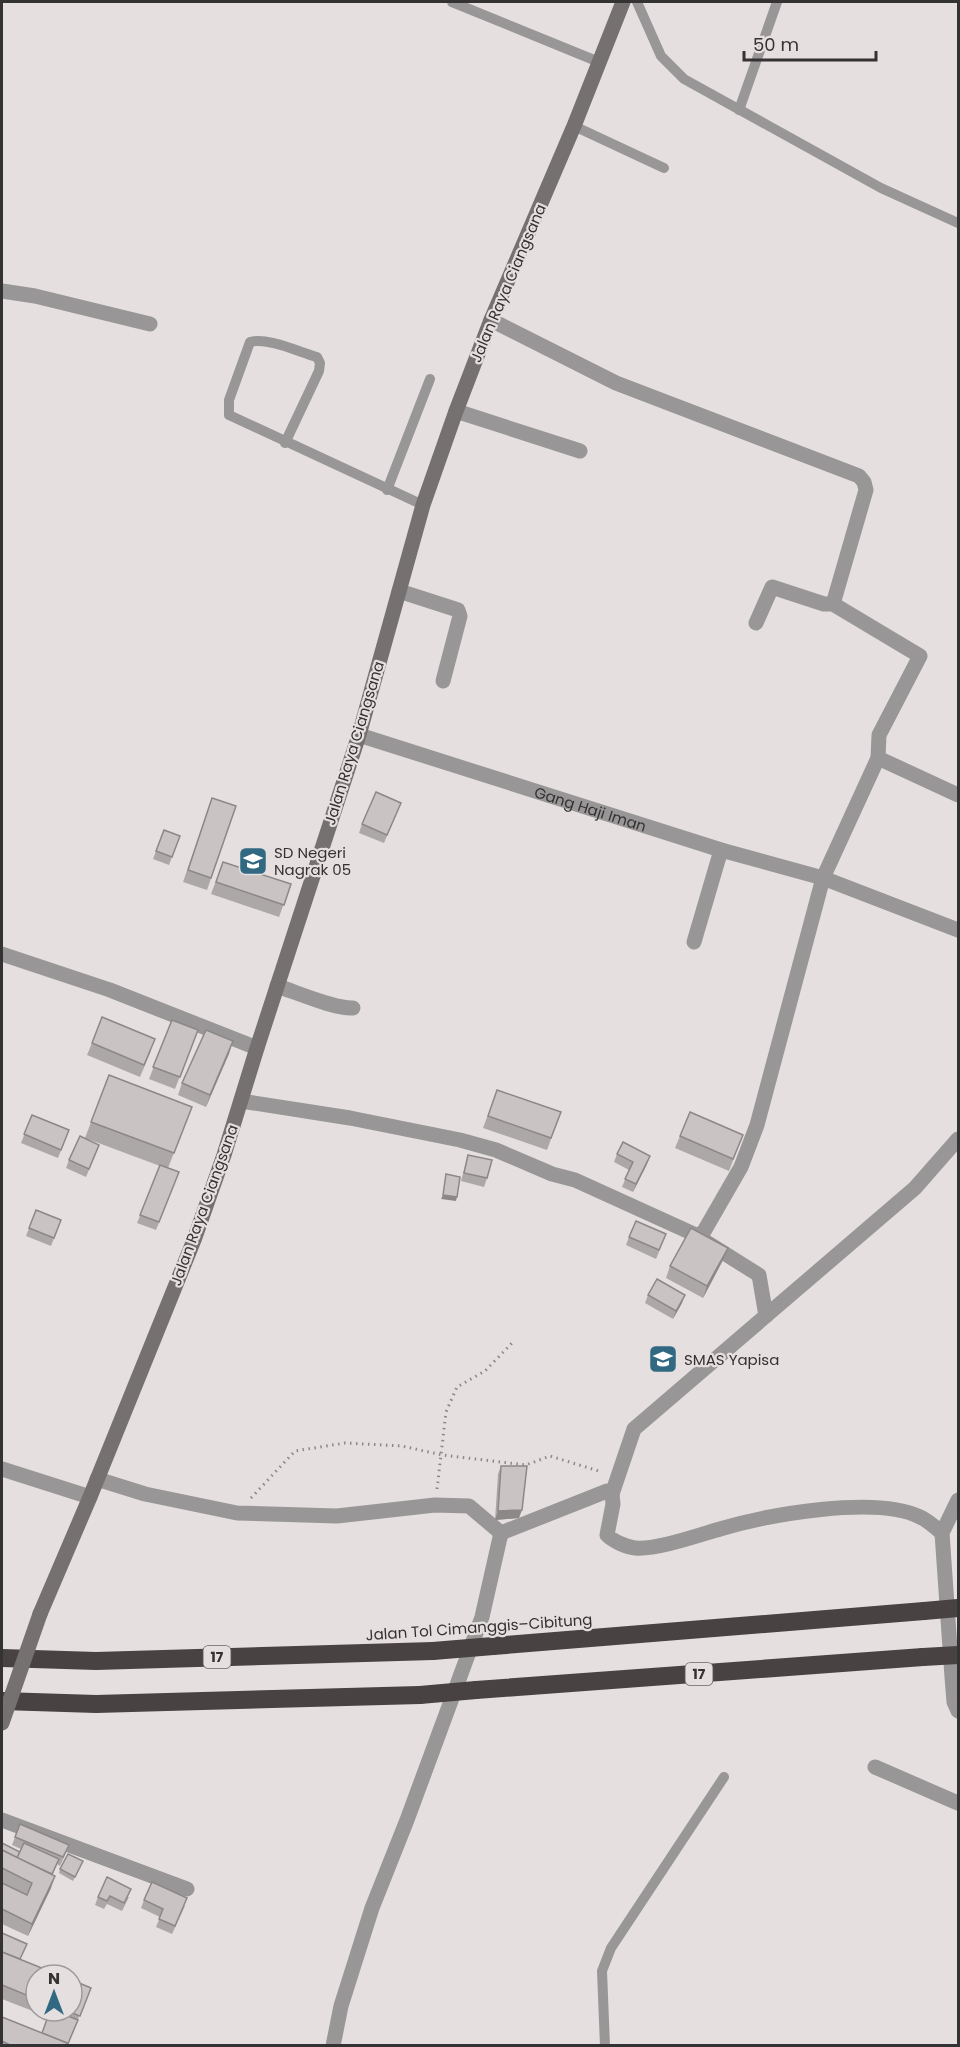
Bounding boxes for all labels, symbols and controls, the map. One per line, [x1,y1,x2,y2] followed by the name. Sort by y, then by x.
[744,24,876,62] scale bar
[753,32,799,57] text: 50 m
[465,201,551,365] street label: Jalan Raya Ciangsana
[319,659,389,827] street label: Jalan Raya Ciangsana
[532,781,649,836] street label: Gang Haji Iman
[274,842,351,880] place label: SD Negeri Nagrak 05
[237,845,269,877] school or university icon: SD Negeri Nagrak 05
[165,1121,243,1289] street label: Jalan Raya Ciangsana
[647,1343,679,1375] school or university icon: SMAS Yapisa
[684,1349,779,1370] place label: SMAS Yapisa
[365,1609,593,1645] street label: Jalan Tol Cimanggis–Cibitung
[204,1646,230,1668] road number: 17
[686,1663,712,1685] road number: 17
[24,1963,84,2023] north arrow
[48,1967,60,1990] text: N

